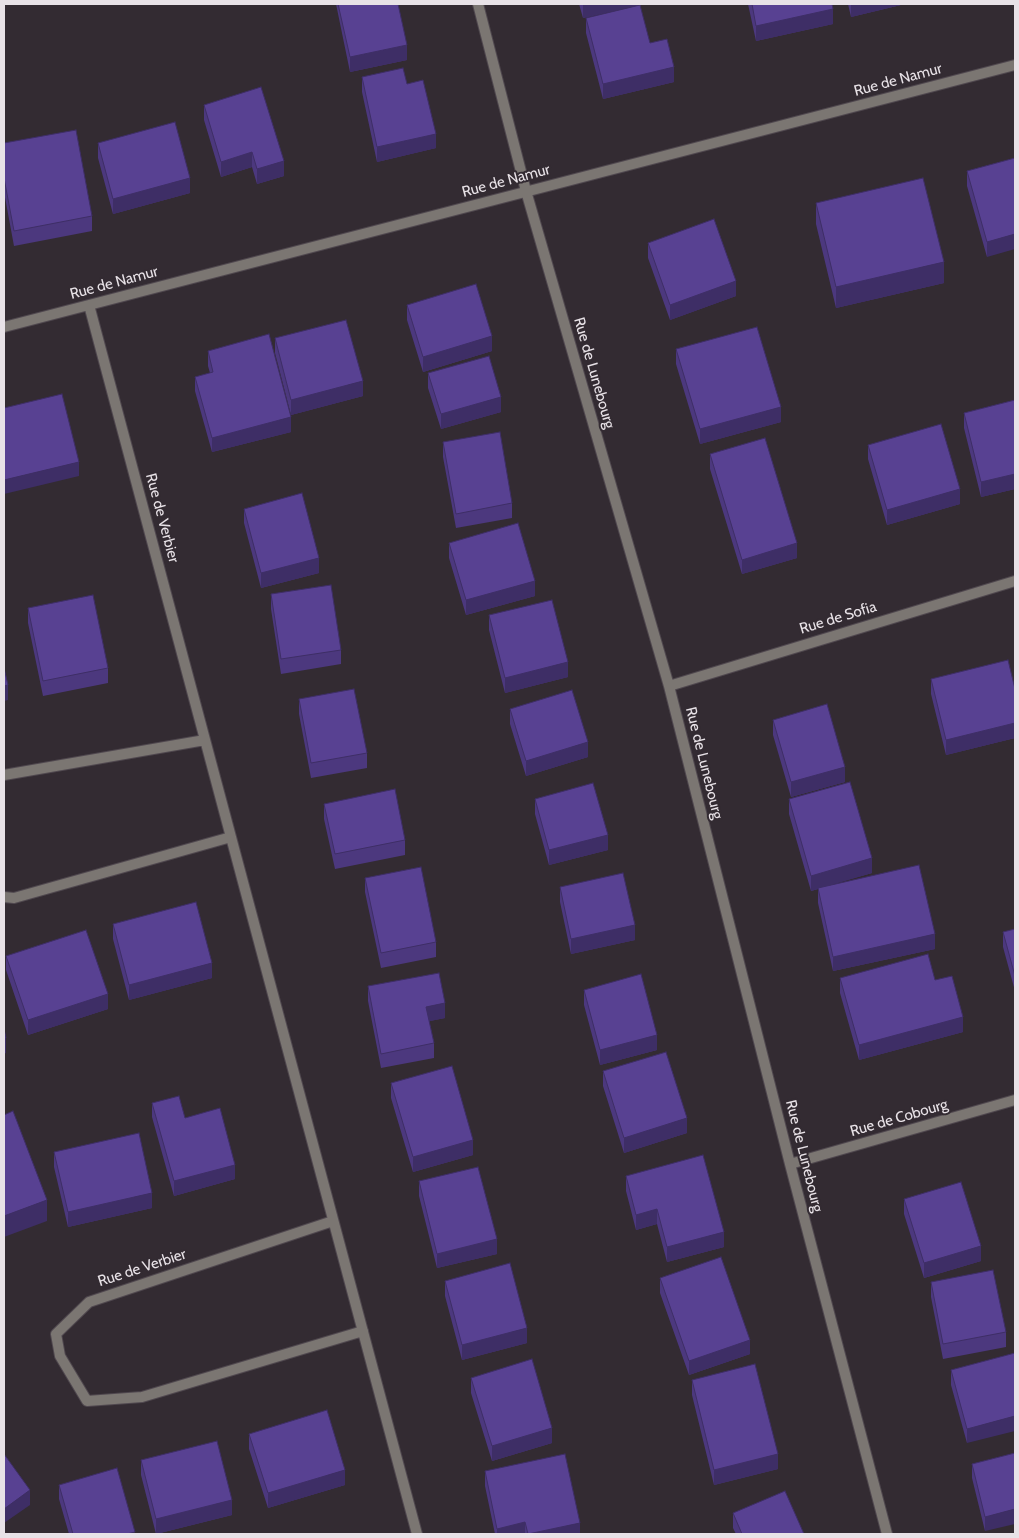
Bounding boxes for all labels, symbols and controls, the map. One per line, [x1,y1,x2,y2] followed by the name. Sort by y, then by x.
[852,60,944,100] street label: Rue de Namur
[460,161,552,201] street label: Rue de Namur
[68,263,160,303] street label: Rue de Namur
[569,315,619,431] street label: Rue de Lunebourg
[141,471,183,565] street label: Rue de Verbier
[797,598,879,638] street label: Rue de Sofia
[681,705,727,821] street label: Rue de Lunebourg
[848,1095,950,1141] street label: Rue de Cobourg
[781,1098,827,1214] street label: Rue de Lunebourg
[96,1245,188,1291] street label: Rue de Verbier

